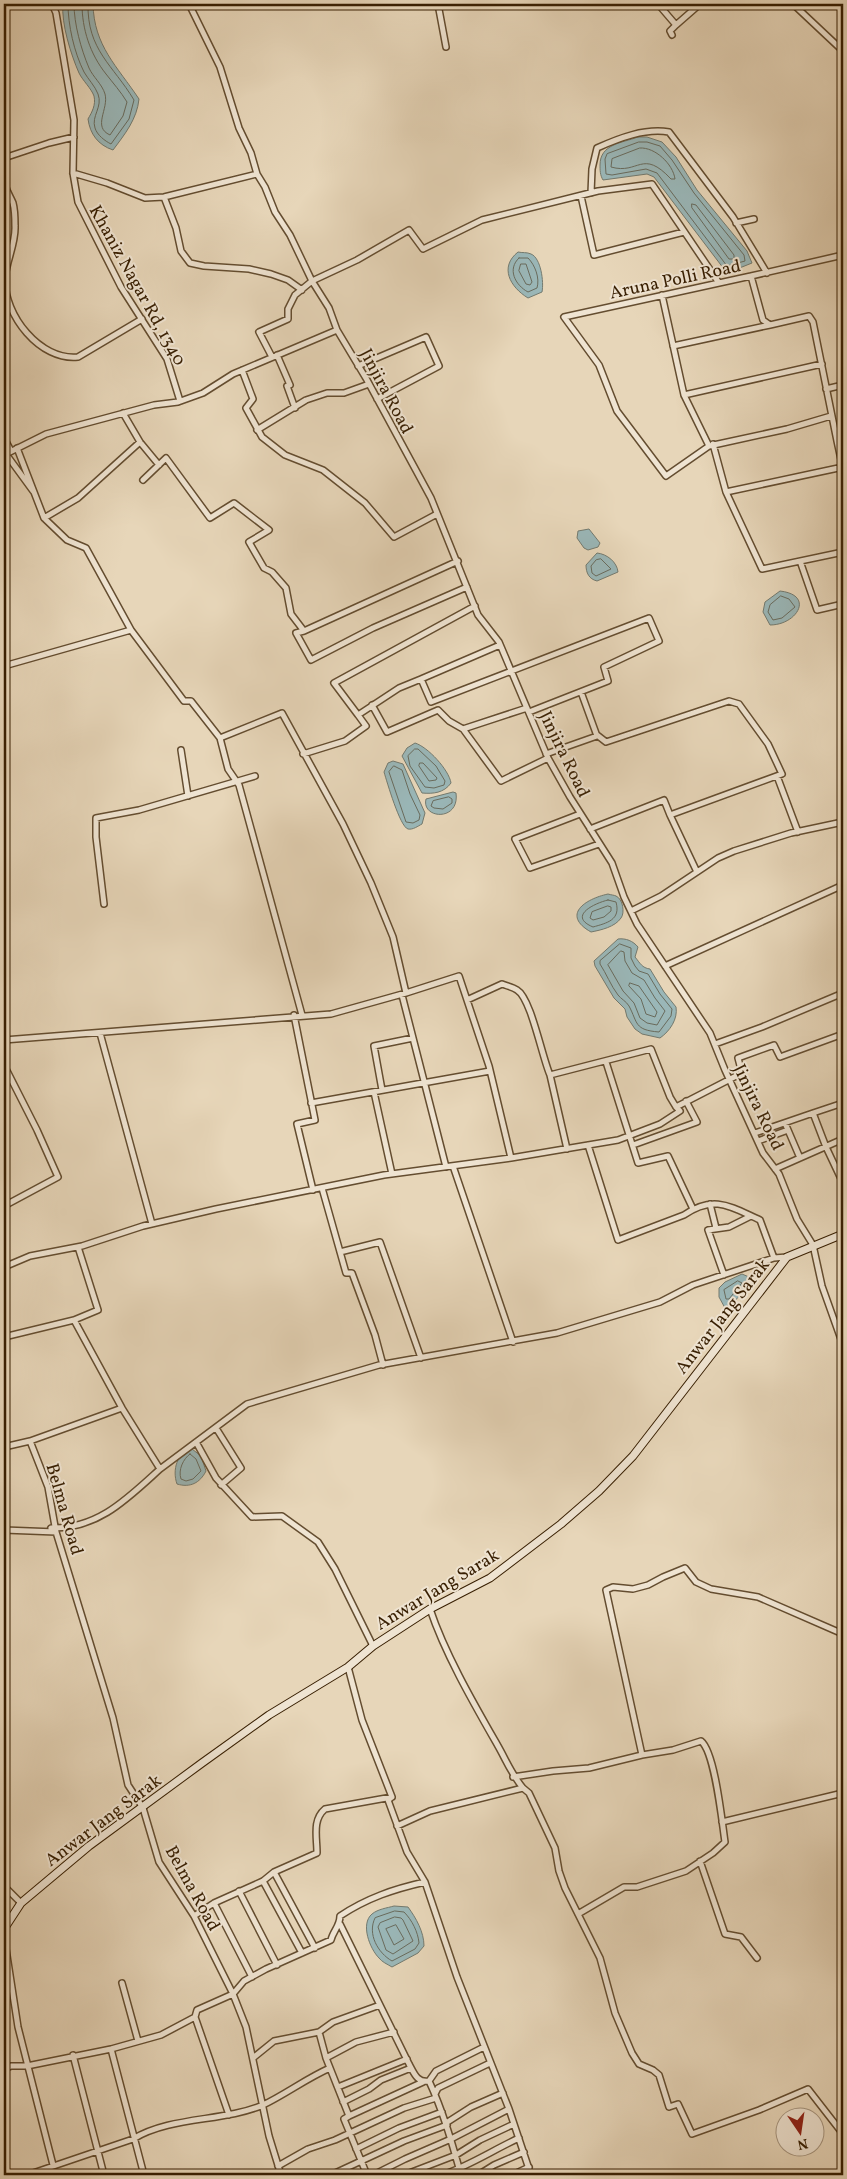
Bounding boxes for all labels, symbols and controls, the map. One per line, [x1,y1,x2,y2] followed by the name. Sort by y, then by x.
[82,201,191,371] street label: Khaniz Nagar Rd, 1340
[607,254,743,307] street label: Aruna Polli Road
[353,345,419,439] street label: Jinjira Road
[532,707,595,802] street label: Jinjira Road
[726,1060,789,1155] street label: Jinjira Road
[670,1254,776,1380] street label: Anwar Jang Sarak
[39,1461,89,1558] street label: Belma Road
[371,1543,505,1637] street label: Anwar Jang Sarak
[40,1769,168,1873] street label: Anwar Jang Sarak
[158,1841,225,1936] street label: Belma Road
[774,2106,824,2156] north arrow
[795,2133,810,2154] text: N

